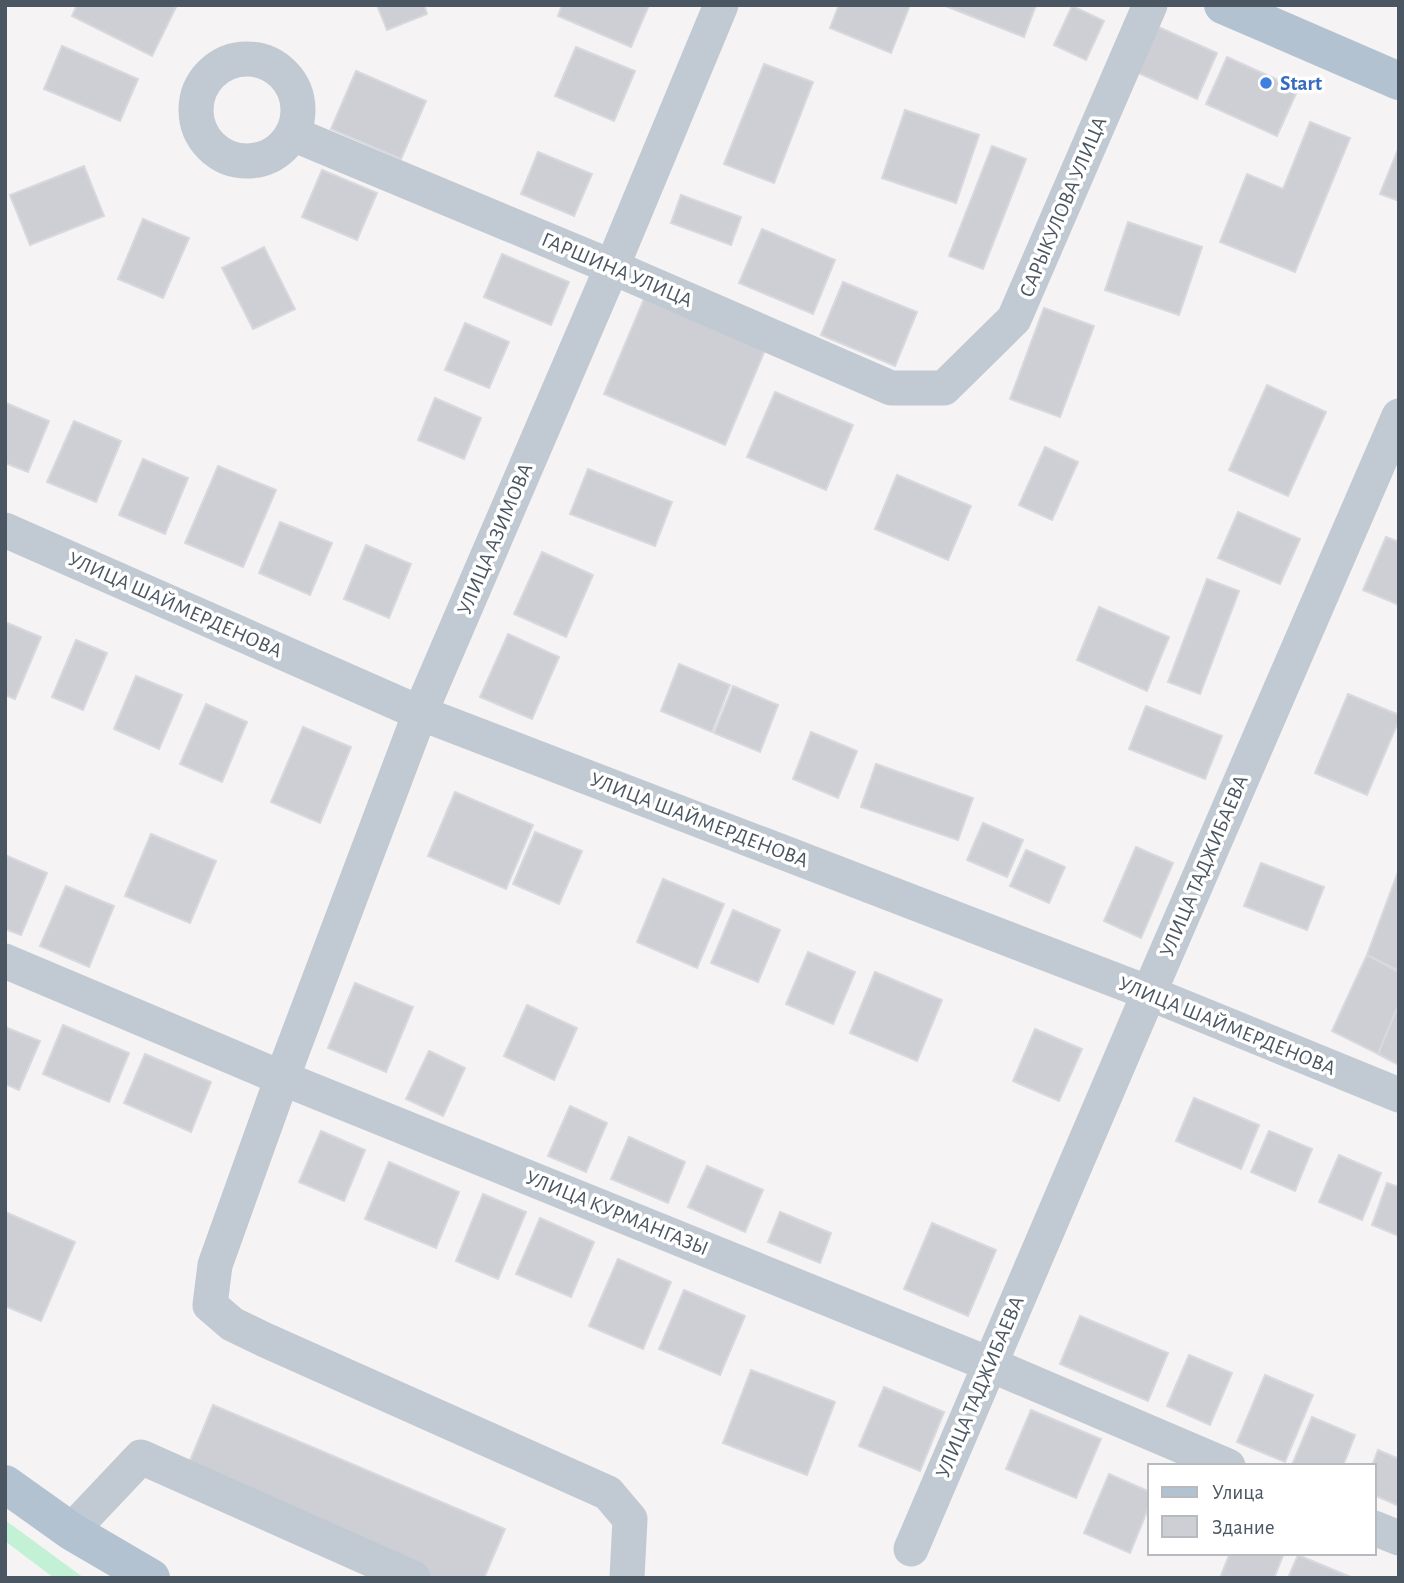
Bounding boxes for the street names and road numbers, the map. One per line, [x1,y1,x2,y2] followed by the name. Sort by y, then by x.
[1016,114,1110,300] street label: САРЫКУЛОВА УЛИЦА
[538,229,696,311] street label: ГАРШИНА УЛИЦА
[454,460,536,618] street label: УЛИЦА АЗИМОВА
[65,547,286,662] street label: УЛИЦА ШАЙМЕРДЕНОВА
[587,768,811,871] street label: УЛИЦА ШАЙМЕРДЕНОВА
[1156,772,1252,960] street label: УЛИЦА ТАДЖИБАЕВА
[1116,972,1339,1079] street label: УЛИЦА ШАЙМЕРДЕНОВА
[523,1167,711,1259] street label: УЛИЦА КУРМАНГАЗЫ
[932,1293,1028,1481] street label: УЛИЦА ТАДЖИБАЕВА

